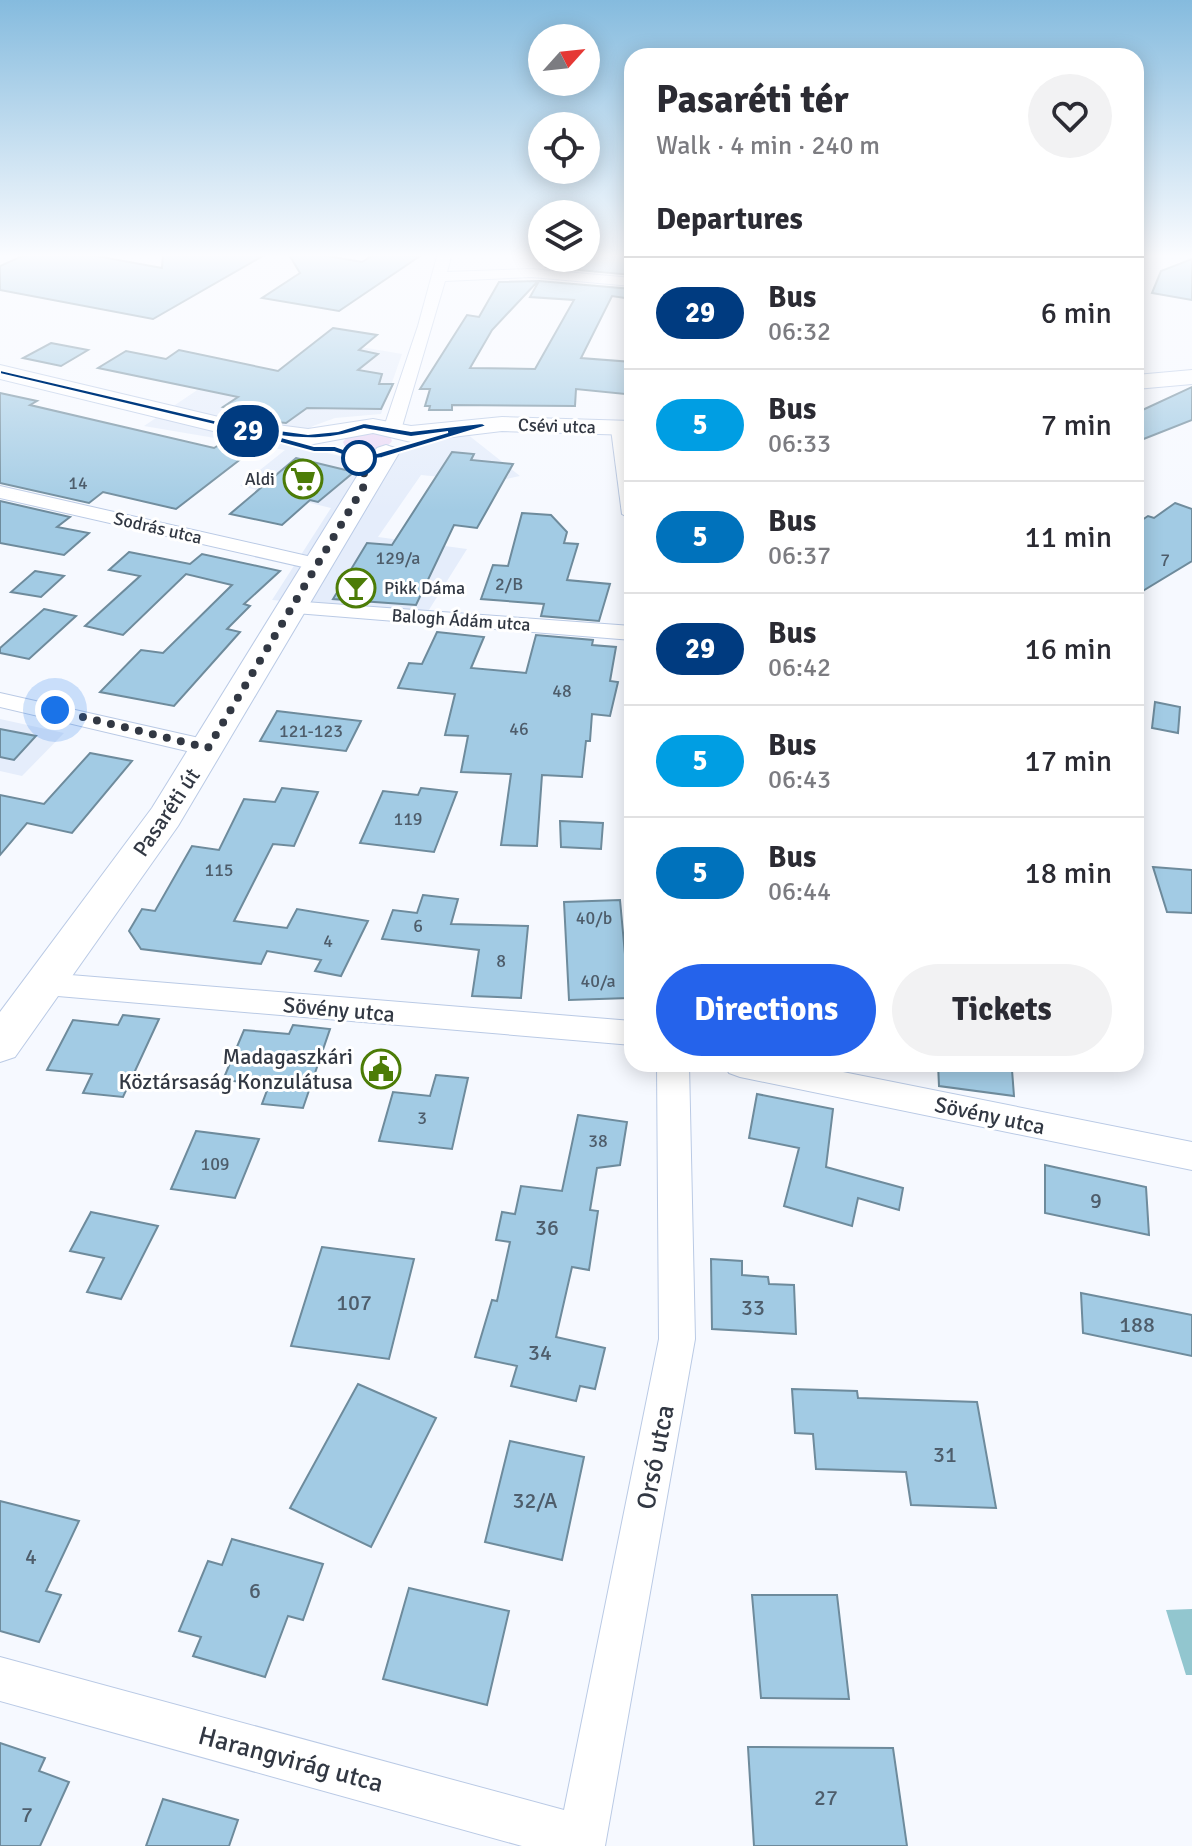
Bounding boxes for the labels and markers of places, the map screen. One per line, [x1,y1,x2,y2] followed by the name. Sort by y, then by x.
[342,441,376,475] unlabelled marker
[282,458,324,500] supermarket icon: Aldi
[245,468,275,490] place label: Aldi
[335,567,377,609] bar icon: Pikk Dáma
[384,577,465,599] place label: Pikk Dáma
[118,1043,353,1095] place label: Madagaszkári Köztársaság Konzulátusa
[360,1048,402,1090] public building icon: Madagaszkári Köztársaság Konzulátusa

